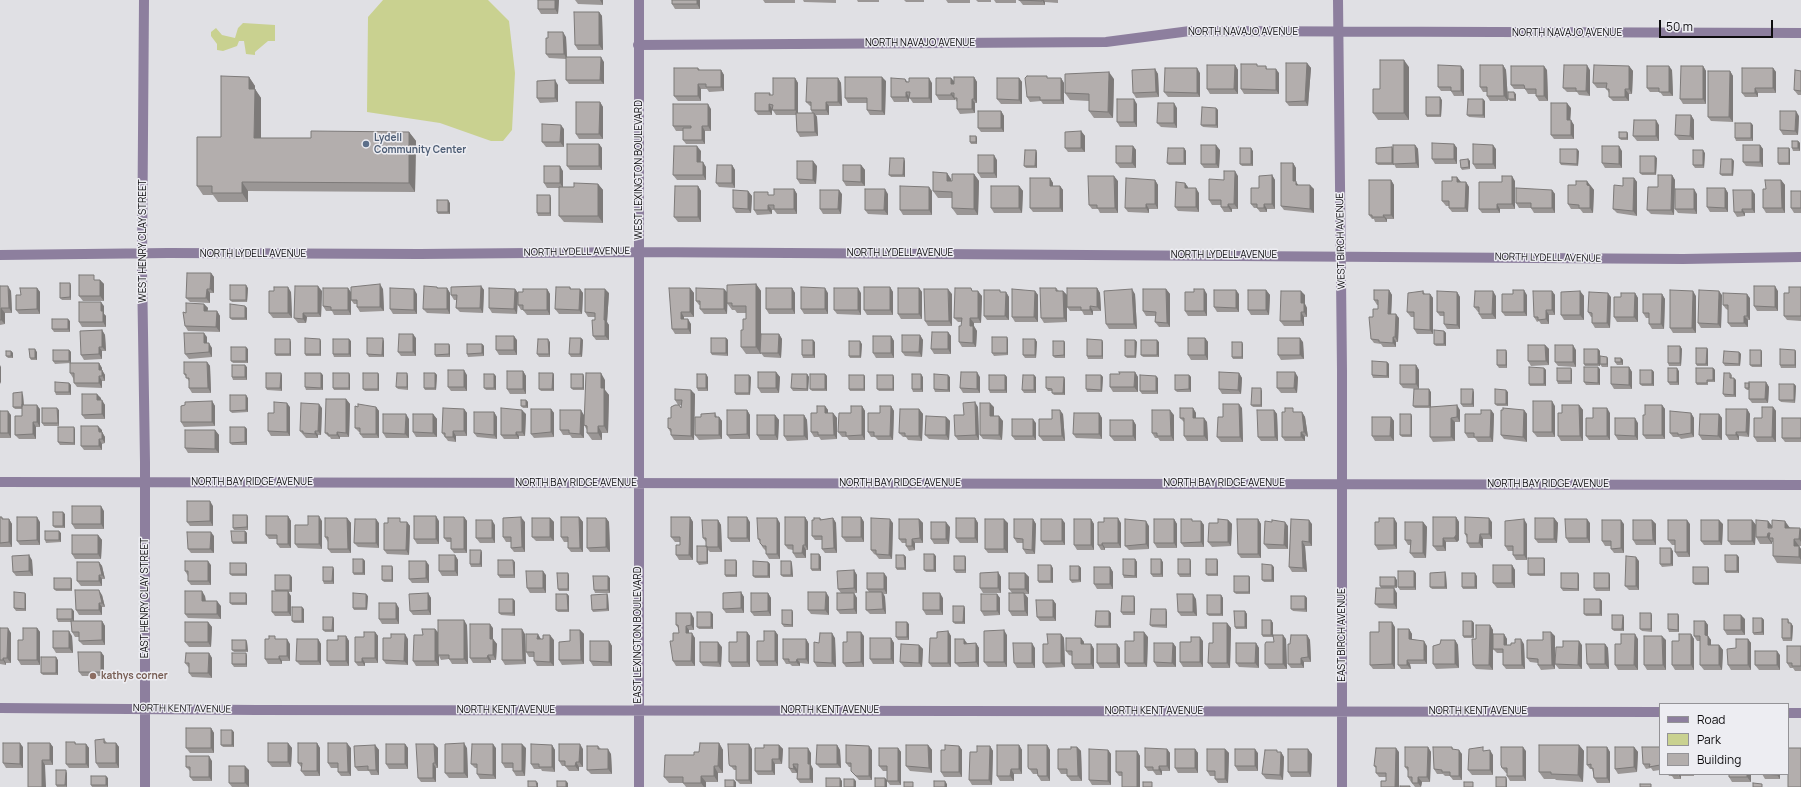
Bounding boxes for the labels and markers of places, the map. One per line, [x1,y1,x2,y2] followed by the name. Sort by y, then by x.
[374,132,466,156] place label: Lydell Community Center
[361,139,371,149] marker: Lydell Community Center
[101,670,168,682] place label: kathys corner
[88,671,98,681] marker: kathys corner

